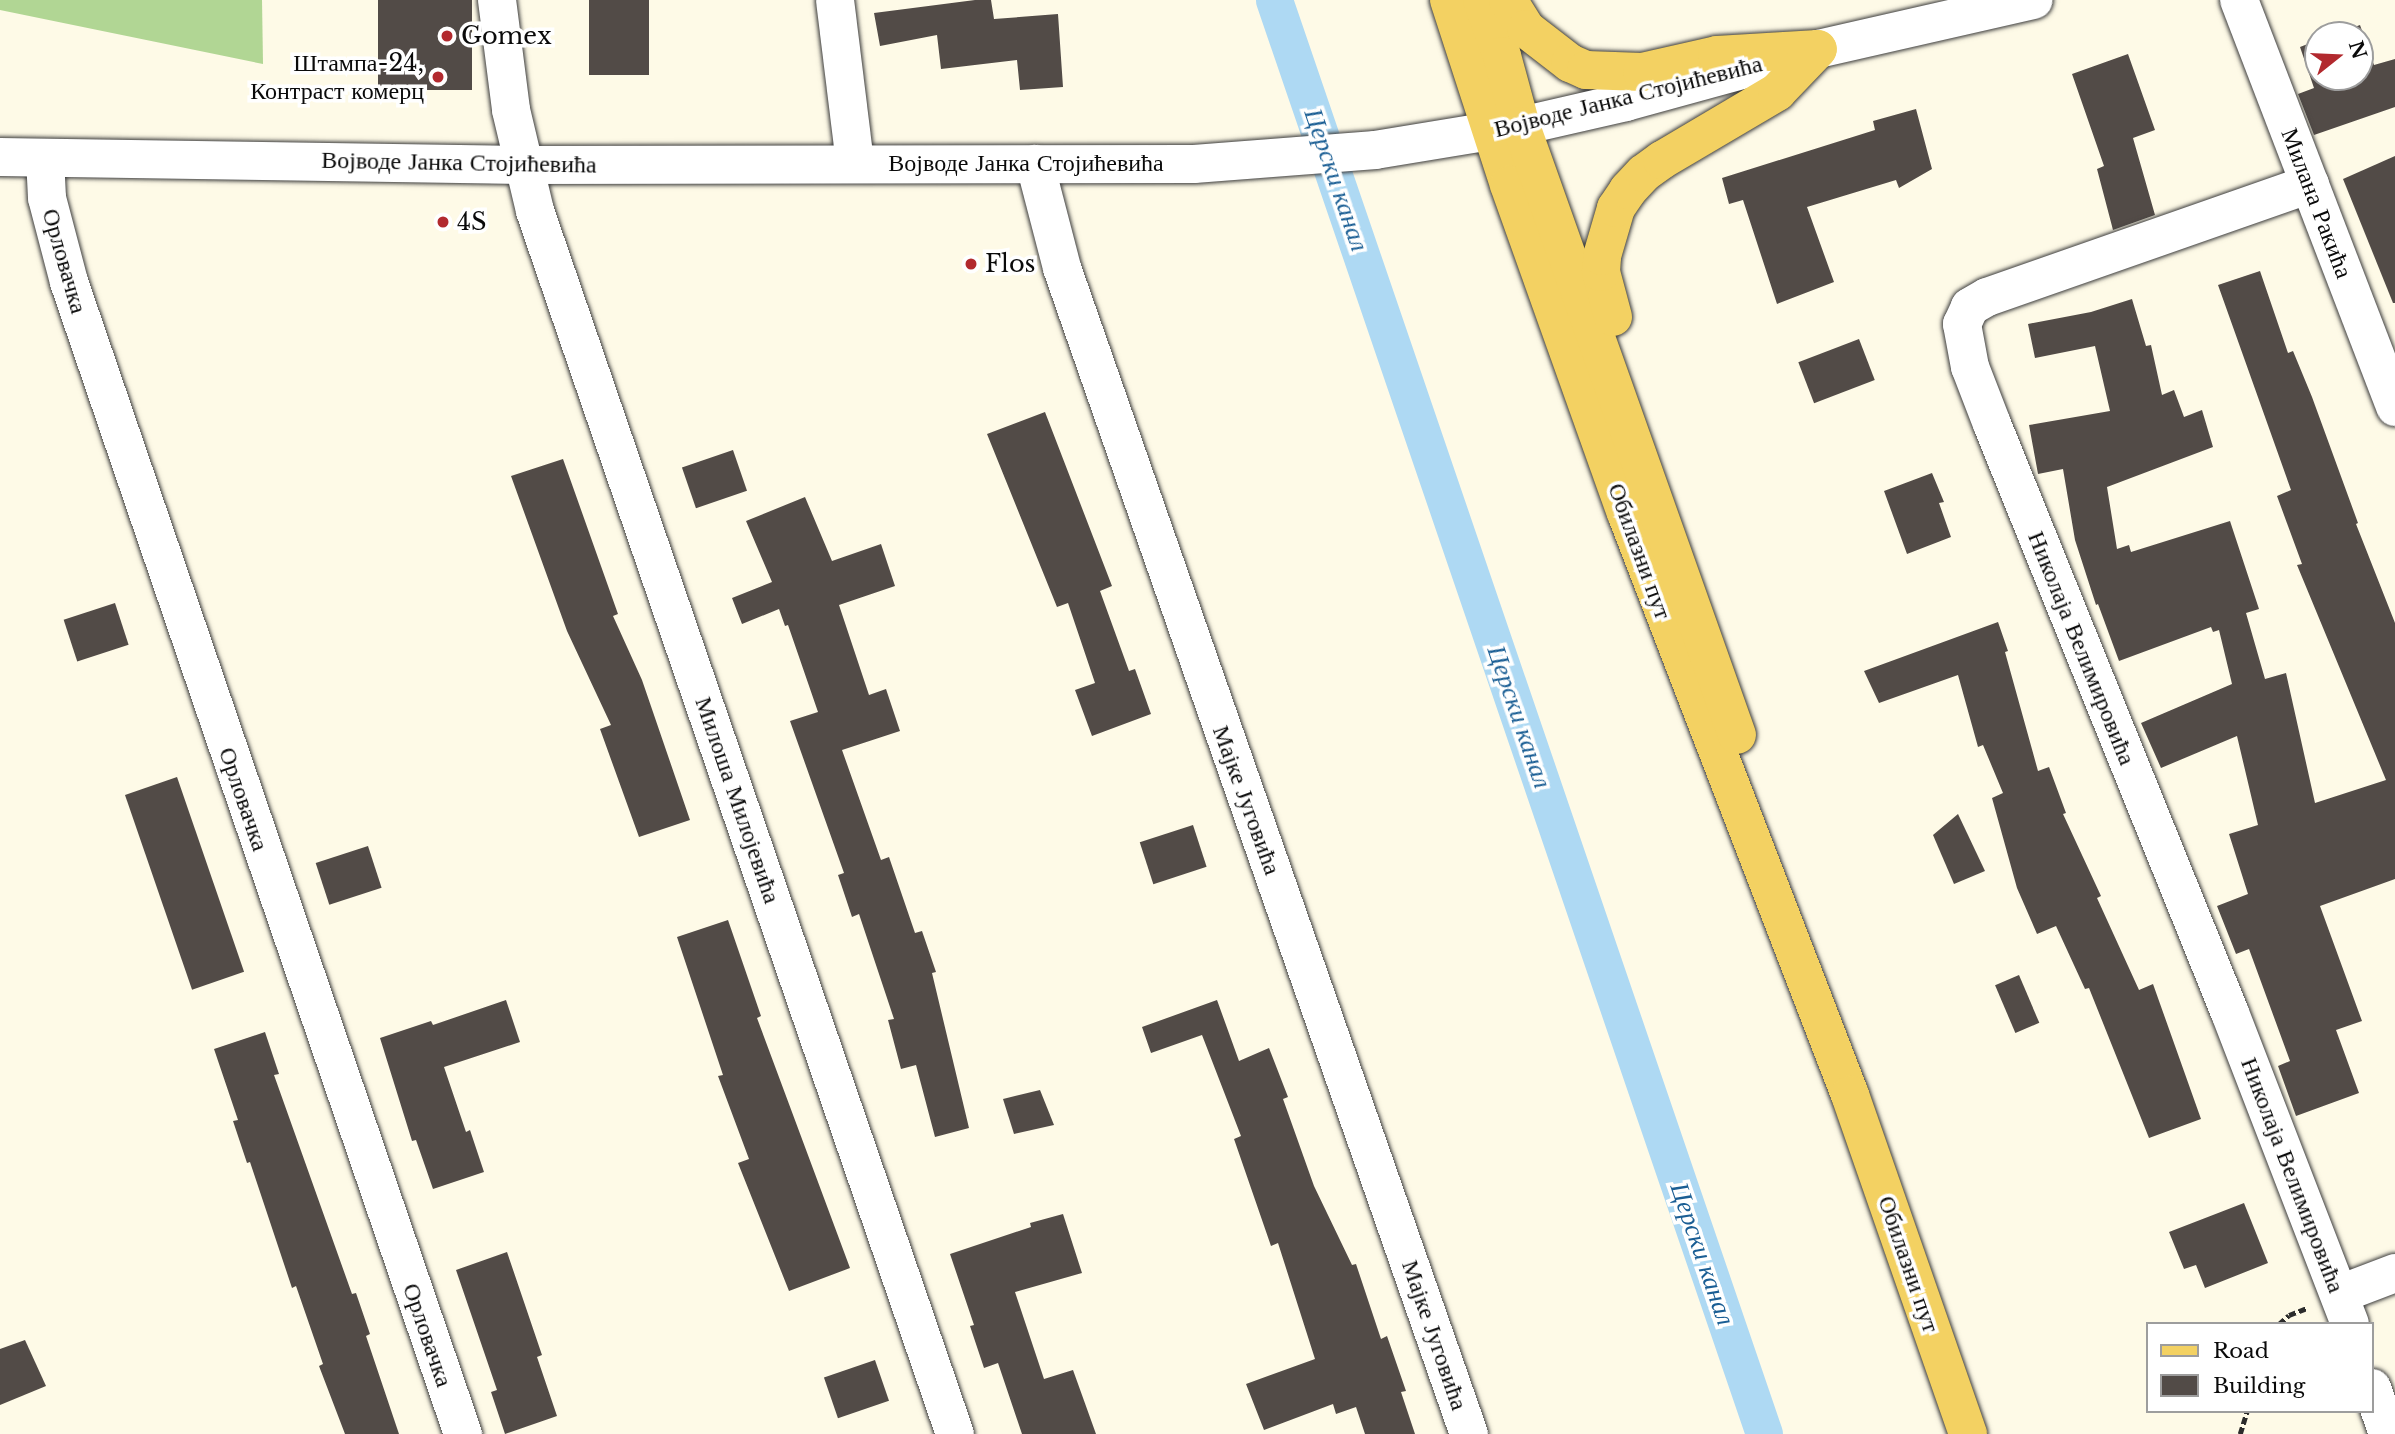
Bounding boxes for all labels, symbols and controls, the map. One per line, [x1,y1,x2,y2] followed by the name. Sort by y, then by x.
[2304,21,2374,91] north arrow
[461,22,552,50] place label: Gomex
[439,28,455,44] marker: Gomex
[2344,38,2371,62] text: N
[250,49,424,105] place label: Штампа-24, Контраст комерц
[1491,49,1765,143] street label: Војводе Јанка Стојићевића
[430,69,446,85] marker: Штампа-24, Контраст комерц
[1297,105,1375,255] water label: Церски канал
[2275,124,2359,282] street label: Милана Ракића
[321,145,597,179] street label: Војводе Јанка Стојићевића
[888,149,1164,177] street label: Војводе Јанка Стојићевића
[36,205,94,317] street label: Орловачка
[457,208,487,236] place label: 4S
[435,214,451,230] marker: 4S
[985,250,1035,278] place label: Flos
[963,256,979,272] marker: Flos
[1602,479,1678,623] street label: Обилазни пут
[2022,527,2142,769] street label: Николаја Велимировића
[1480,642,1558,792] water label: Церски канал
[689,693,787,907] street label: Милоша Милојевића
[1207,721,1287,879] street label: Мајке Југовића
[213,743,275,855] street label: Орловачка
[2235,1053,2351,1297] street label: Николаја Велимировића
[1663,1179,1741,1329] water label: Церски канал
[1872,1192,1946,1336] street label: Обилазни пут
[1396,1256,1474,1414] street label: Мајке Југовића
[397,1279,459,1391] street label: Орловачка
[2146,1322,2374,1413] legend
[2213,1338,2269,1364] text: Road
[2213,1373,2305,1399] text: Building

